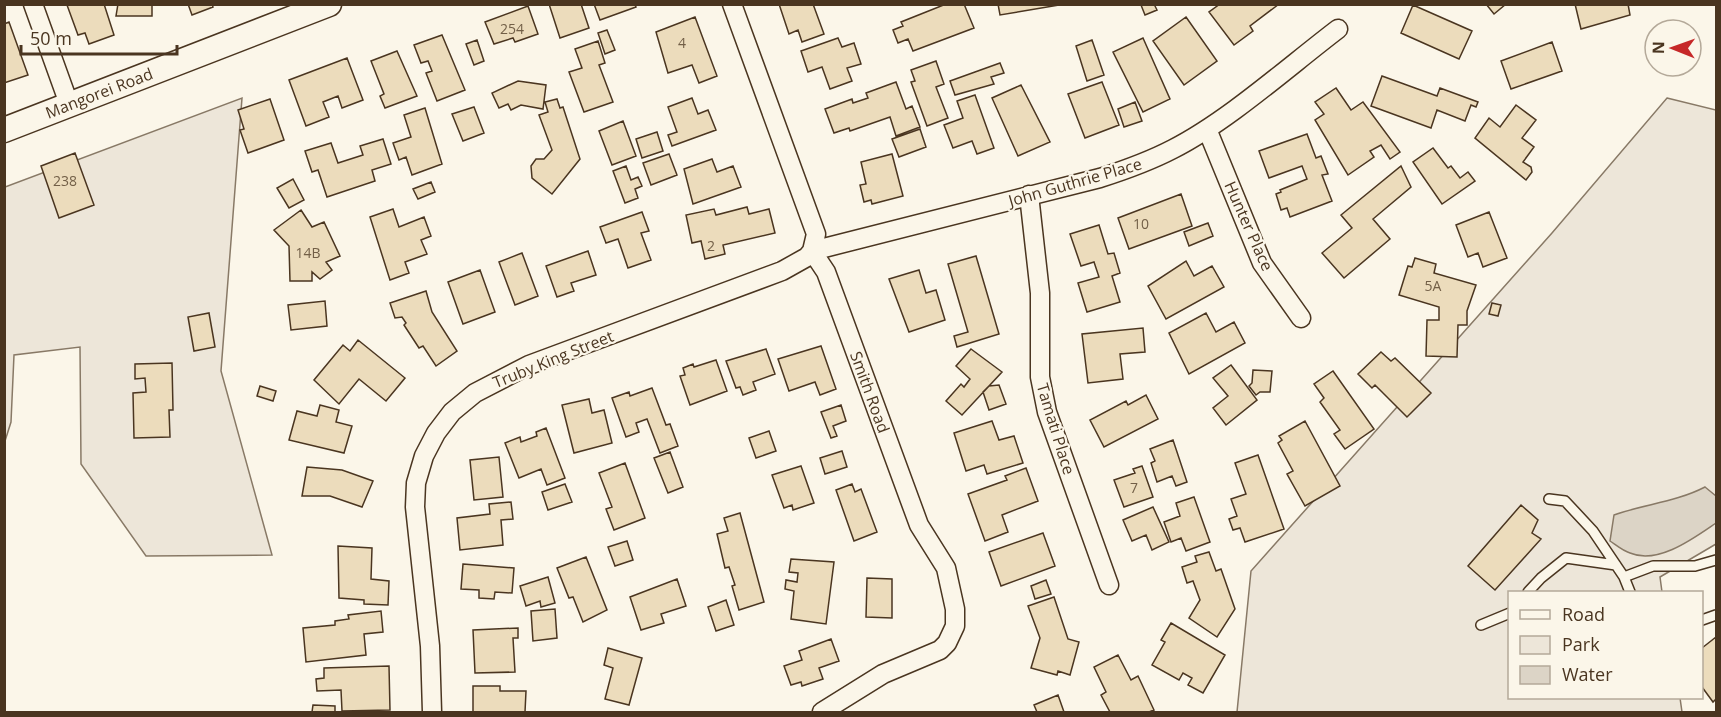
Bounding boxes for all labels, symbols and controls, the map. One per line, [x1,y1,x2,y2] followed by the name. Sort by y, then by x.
[21,18,177,56] scale bar
[1643,18,1703,78] north arrow
[500,19,524,38] house number: 254
[30,26,72,50] text: 50 m
[678,33,686,52] house number: 4
[1647,41,1669,54] text: N
[42,62,156,124] street label: Mangorei Road
[1004,152,1144,212] street label: John Guthrie Place
[53,171,77,190] house number: 238
[1219,178,1279,274] street label: Hunter Place
[1133,214,1149,233] house number: 10
[707,236,715,255] house number: 2
[295,243,321,262] house number: 14B
[1425,276,1442,295] house number: 5A
[489,325,617,393] street label: Truby King Street
[845,348,895,436] street label: Smith Road
[1032,381,1080,477] street label: Tamati Place
[1130,478,1138,497] house number: 7
[1508,591,1703,699] legend
[1562,602,1605,626] text: Road
[1562,632,1600,656] text: Park
[1562,662,1613,686] text: Water

